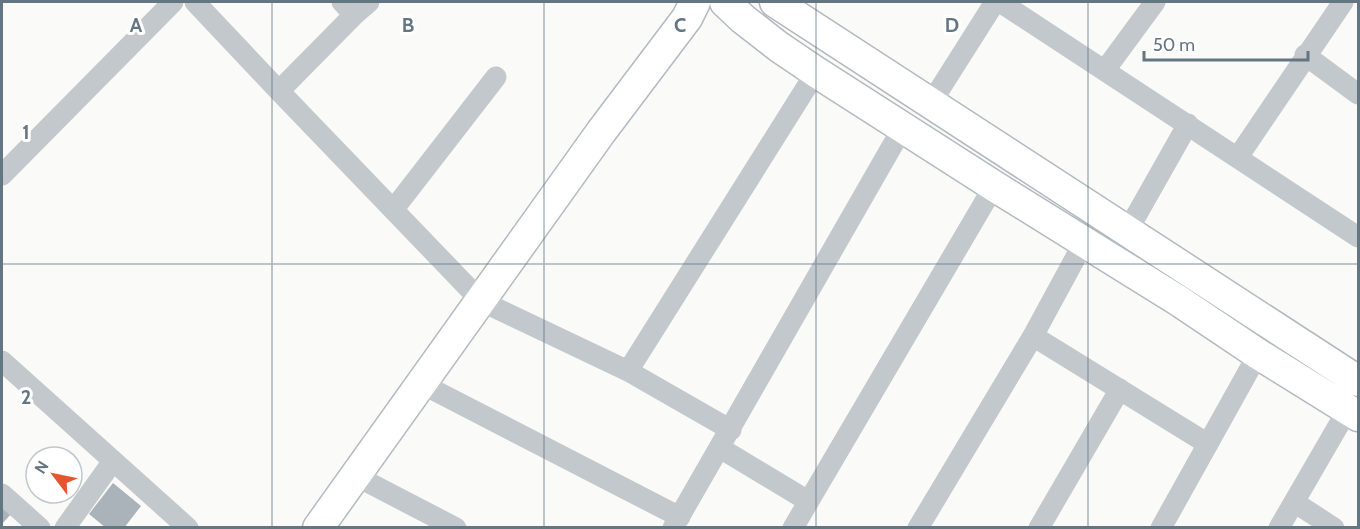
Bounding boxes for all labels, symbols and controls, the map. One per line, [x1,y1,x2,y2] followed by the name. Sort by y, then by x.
[130,13,143,37] text: A
[402,13,414,37] text: B
[674,13,686,37] text: C
[945,13,959,37] text: D
[1144,24,1308,62] scale bar
[1153,34,1195,56] text: 50 m
[22,120,30,144] text: 1
[21,385,31,409] text: 2
[24,445,84,505] north arrow
[31,457,53,477] text: N

